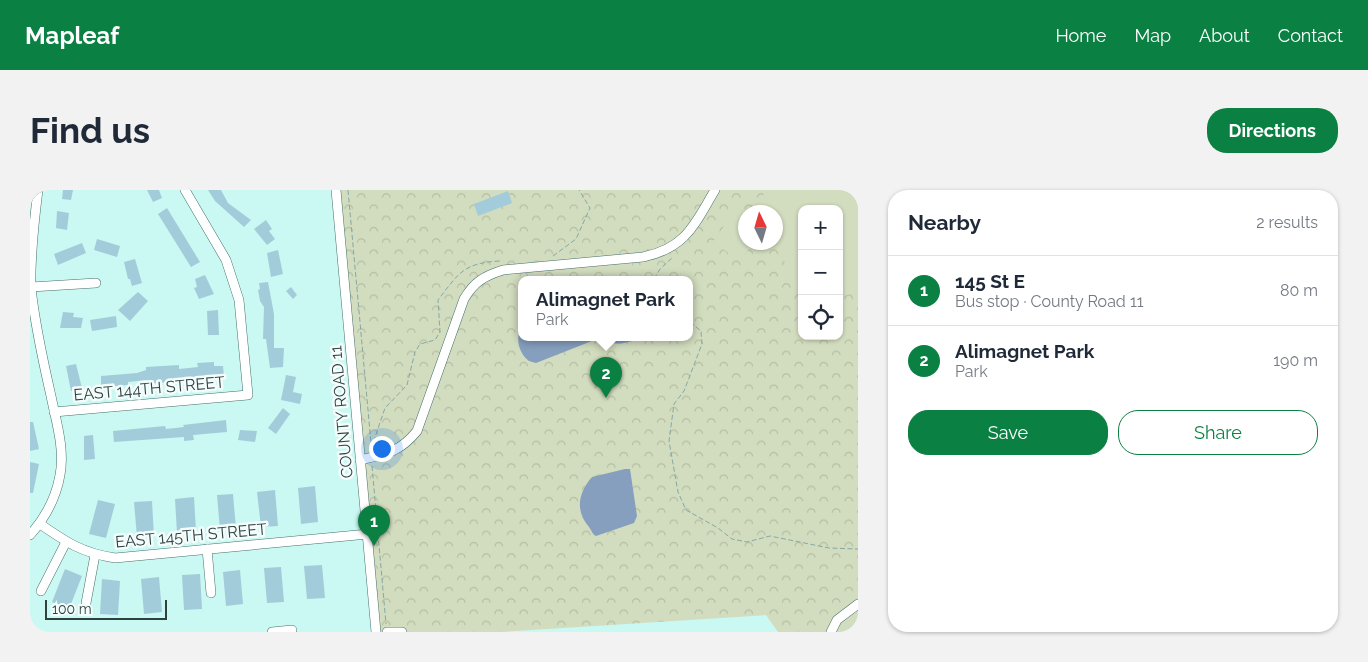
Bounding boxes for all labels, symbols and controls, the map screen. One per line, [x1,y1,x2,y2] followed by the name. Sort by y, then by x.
[25,21,119,50] text: Mapleaf
[1055,25,1106,46] text: Home
[1134,25,1171,46] text: Map
[1199,25,1250,46] text: About
[1278,25,1343,46] text: Contact
[1207,108,1338,153] button: Directions
[30,110,150,151] text: Find us
[738,205,783,250] north arrow
[798,205,843,340] map controls
[798,205,843,250] button: +
[908,210,981,235] text: Nearby
[1256,213,1318,232] text: 2 results
[798,250,843,295] button: −
[955,270,1025,292] text: 145 St E
[518,276,693,341] popup
[920,281,928,300] text: 1
[1280,281,1318,300] text: 80 m
[536,288,675,310] text: Alimagnet Park
[955,292,1144,311] text: Bus stop · County Road 11
[798,295,843,340] button: locate
[536,310,568,329] text: Park
[955,340,1094,362] text: Alimagnet Park
[326,345,357,479] street label: COUNTY ROAD 11
[919,351,929,370] text: 2
[1273,351,1318,370] text: 190 m
[590,357,622,398] pin: 2
[955,362,988,381] text: Park
[73,372,226,405] street label: EAST 144TH STREET
[908,410,1108,455] button: Save
[1118,410,1318,455] button: Share
[369,436,395,462] your location
[358,505,390,546] pin: 1
[114,519,268,552] street label: EAST 145TH STREET
[45,597,168,620] scale bar
[52,601,92,617] text: 100 m

